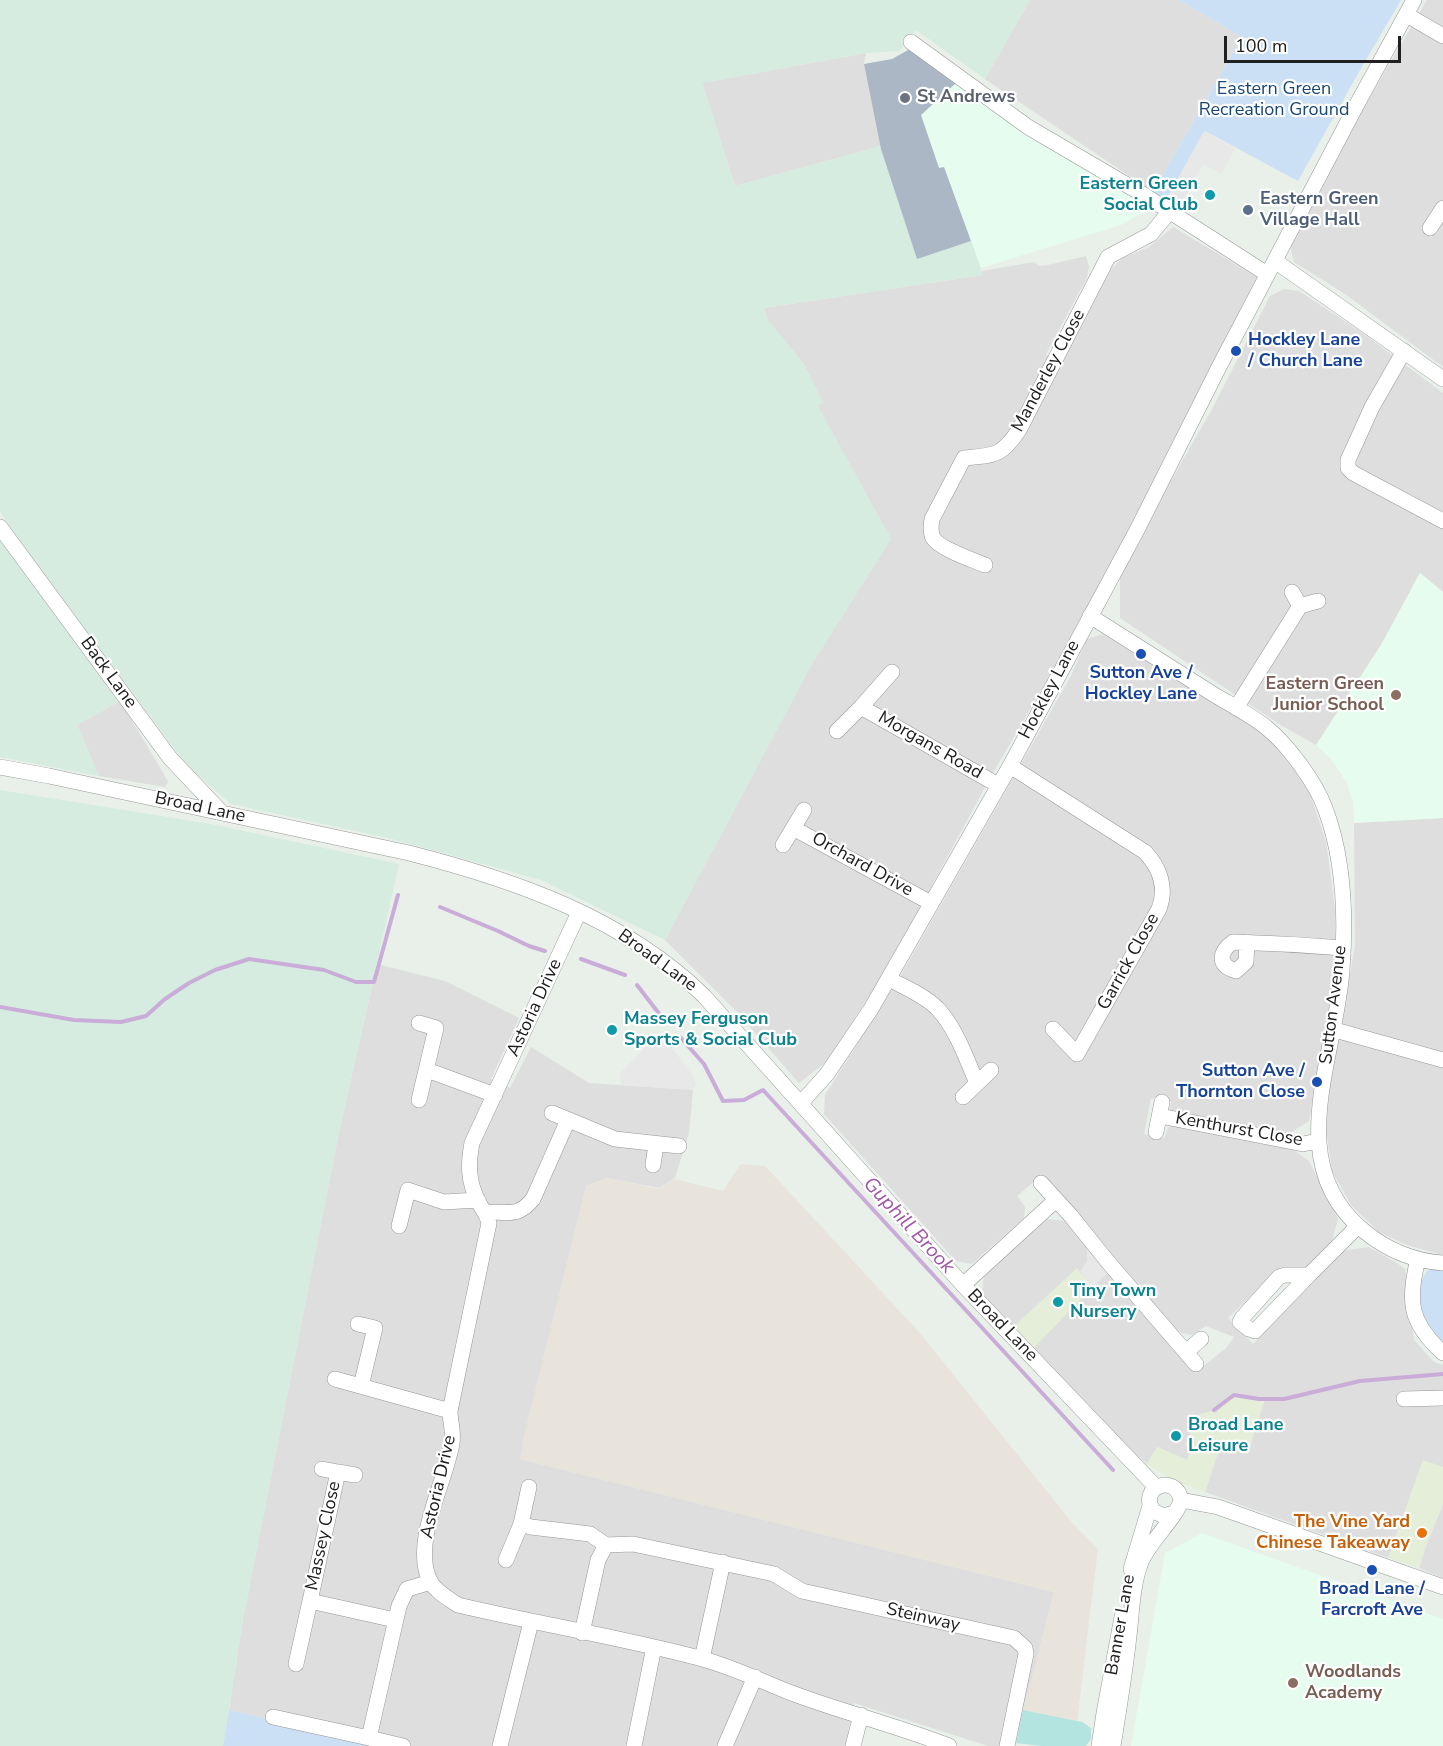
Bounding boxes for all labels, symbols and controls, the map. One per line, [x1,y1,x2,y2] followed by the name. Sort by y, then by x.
[1227,24,1404,62] scale bar
[1235,34,1287,58] text: 100 m
[1199,79,1349,122] park label: Eastern Green Recreation Ground
[917,87,1015,109] place label: St Andrews
[898,91,912,105] marker: St Andrews
[1080,174,1198,216] place label: Eastern Green Social Club
[1203,188,1217,202] marker: Eastern Green Social Club
[1260,189,1378,232] place label: Eastern Green Village Hall
[1241,203,1255,217] marker: Eastern Green Village Hall
[1008,306,1090,436] street label: Manderley Close
[1248,330,1363,372] place label: Hockley Lane / Church Lane
[1229,344,1243,358] marker: Hockley Lane / Church Lane
[75,633,141,713] street label: Back Lane
[1015,637,1085,743] street label: Hockley Lane
[1134,647,1148,661] marker: Sutton Ave / Hockley Lane
[1085,663,1197,706] place label: Sutton Ave / Hockley Lane
[1266,674,1384,716] place label: Eastern Green Junior School
[1389,688,1403,702] marker: Eastern Green Junior School
[874,707,986,785] street label: Morgans Road
[153,788,247,828] street label: Broad Lane
[808,828,916,902] street label: Orchard Drive
[1094,910,1164,1014] street label: Garrick Close
[613,925,701,997] street label: Broad Lane
[1316,944,1352,1066] street label: Sutton Avenue
[503,956,567,1060] street label: Astoria Drive
[624,1009,797,1052] place label: Massey Ferguson Sports & Social Club
[605,1023,619,1037] marker: Massey Ferguson Sports & Social Club
[1176,1061,1305,1104] place label: Sutton Ave / Thornton Close
[1310,1075,1324,1089] marker: Sutton Ave / Thornton Close
[1174,1108,1304,1152] street label: Kenthurst Close
[857,1173,959,1279] water label: Guphill Brook
[1070,1281,1156,1324] place label: Tiny Town Nursery
[962,1285,1042,1367] street label: Broad Lane
[1051,1295,1065,1309] marker: Tiny Town Nursery
[1188,1415,1283,1458] place label: Broad Lane Leisure
[1169,1429,1183,1443] marker: Broad Lane Leisure
[417,1433,461,1541] street label: Astoria Drive
[302,1479,346,1593] street label: Massey Close
[1256,1512,1410,1555] place label: The Vine Yard Chinese Takeaway
[1415,1526,1429,1540] marker: The Vine Yard Chinese Takeaway
[1365,1563,1379,1577] marker: Broad Lane / Farcroft Ave
[1102,1573,1140,1677] street label: Banner Lane
[1319,1579,1425,1622] place label: Broad Lane / Farcroft Ave
[884,1599,962,1637] street label: Steinway
[1305,1662,1401,1704] place label: Woodlands Academy
[1286,1676,1300,1690] marker: Woodlands Academy

